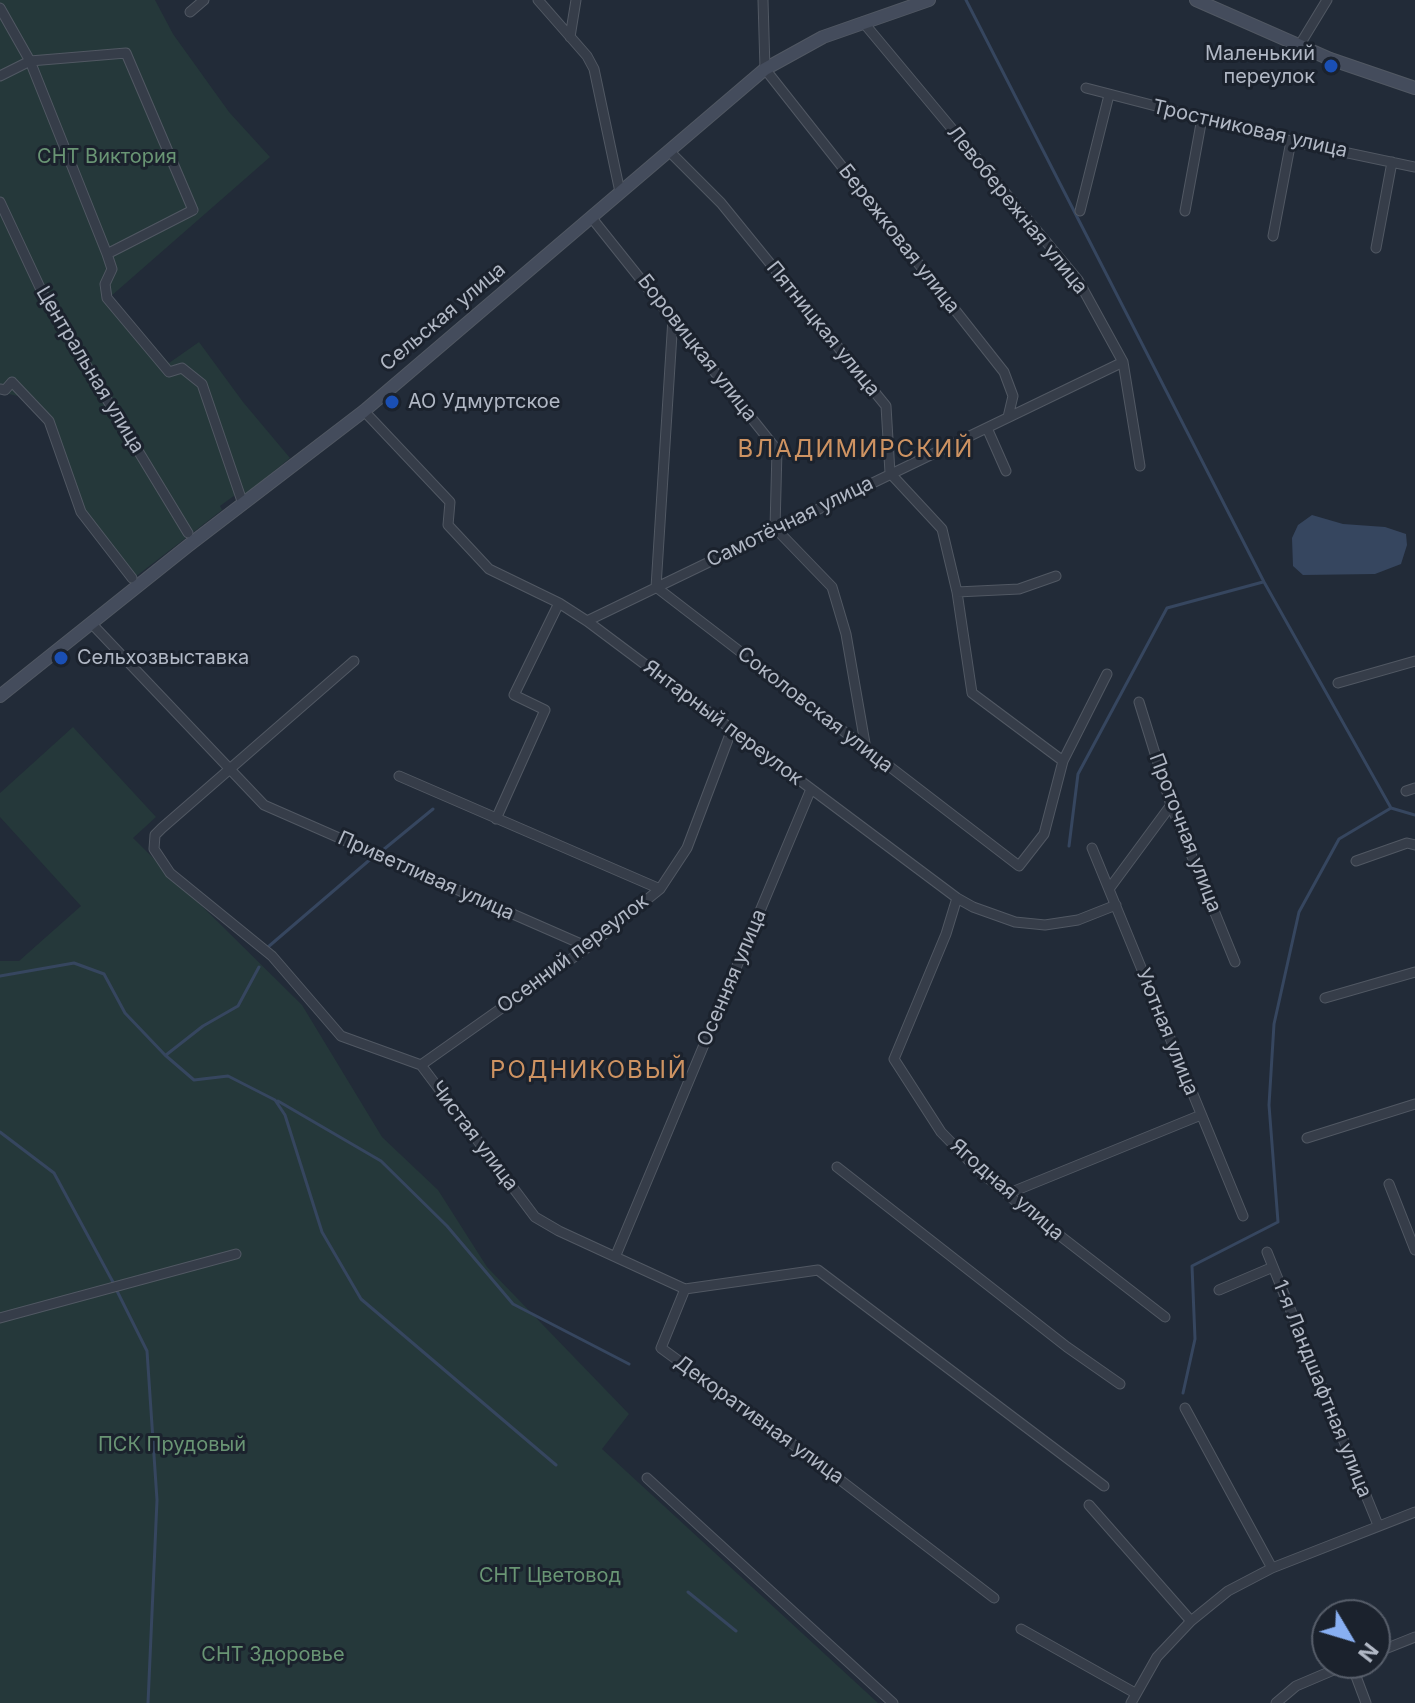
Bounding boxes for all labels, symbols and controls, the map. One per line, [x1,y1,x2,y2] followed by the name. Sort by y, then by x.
[1205,42,1315,89] place label: Маленький переулок
[1322,57,1340,75] marker: Маленький переулок
[1150,95,1350,163] street label: Тростниковая улица
[942,121,1092,299] street label: Левобережная улица
[37,145,177,169] park label: СНТ Виктория
[833,160,965,318] street label: Бережковая улица
[761,257,885,401] street label: Пятницкая улица
[376,258,510,376] street label: Сельская улица
[632,270,762,426] street label: Боровицкая улица
[31,282,149,458] street label: Центральная улица
[408,390,560,414] place label: АО Удмуртское
[383,393,401,411] marker: АО Удмуртское
[738,436,974,464] district label: ВЛАДИМИРСКИЙ
[703,471,877,573] street label: Самотёчная улица
[732,642,898,778] street label: Соколовская улица
[77,646,249,670] place label: Сельхозвыставка
[52,649,70,667] marker: Сельхозвыставка
[639,655,807,791] street label: Янтарный переулок
[1144,750,1226,916] street label: Проточная улица
[334,826,518,926] street label: Приветливая улица
[493,889,653,1019] street label: Осенний переулок
[692,906,772,1050] street label: Осенняя улица
[1131,965,1203,1099] street label: Уютная улица
[490,1057,688,1085] district label: РОДНИКОВЫЙ
[425,1076,523,1196] street label: Чистая улица
[945,1134,1069,1246] street label: Ягодная улица
[1267,1277,1377,1501] street label: 1-я Ландшафтная улица
[670,1350,848,1490] street label: Декоративная улица
[98,1433,246,1457] park label: ПСК Прудовый
[479,1564,621,1588] park label: СНТ Цветовод
[1311,1599,1391,1679] north arrow
[1353,1638,1384,1667] text: N
[201,1643,345,1667] park label: СНТ Здоровье

